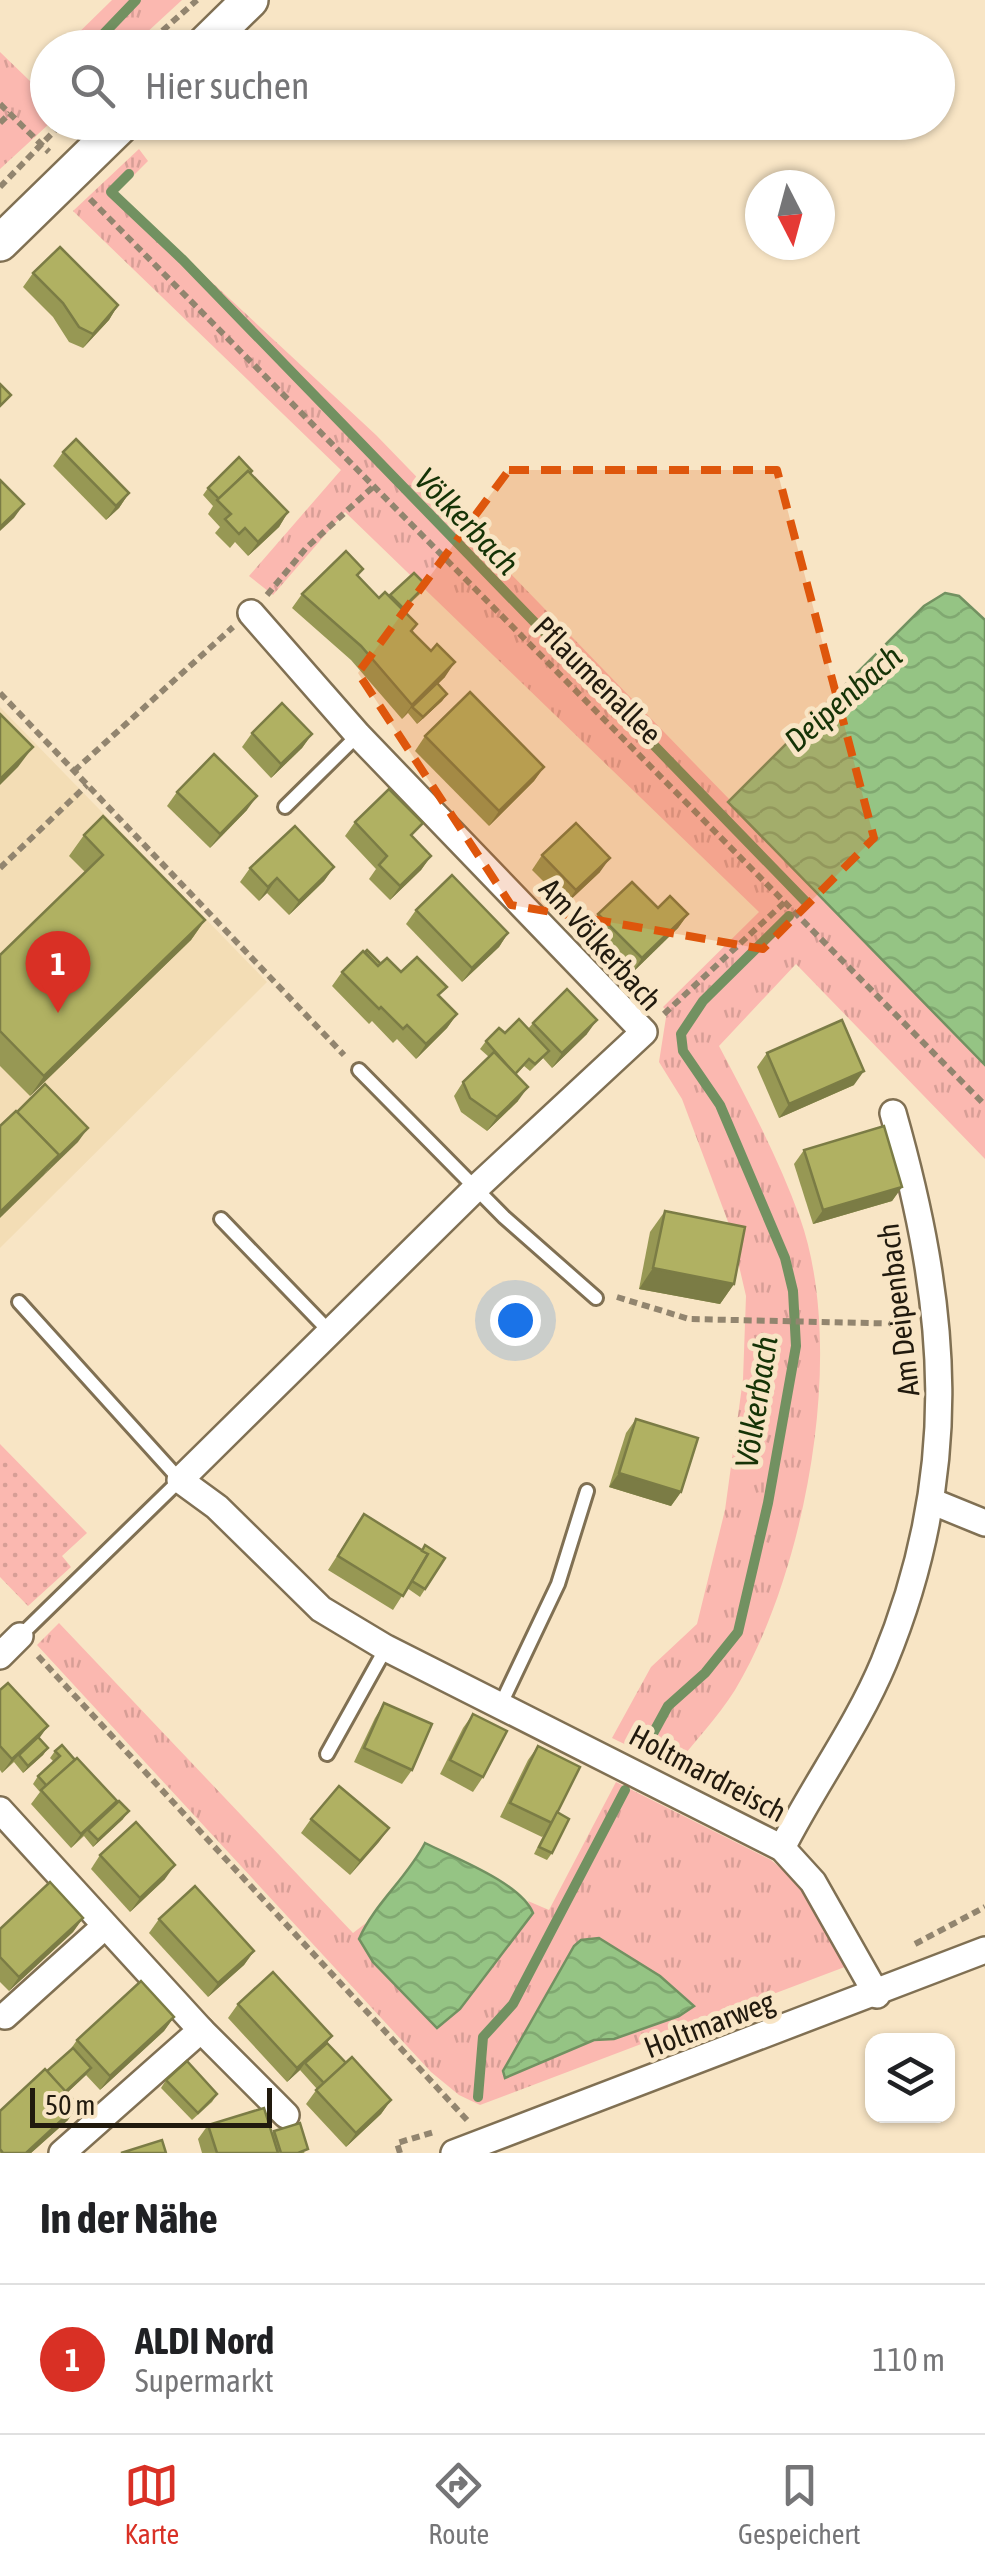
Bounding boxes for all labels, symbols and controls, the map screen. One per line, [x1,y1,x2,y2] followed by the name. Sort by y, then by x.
[30,30,955,140] search box
[65,58,120,113] icon: search
[145,64,309,107] text: Hier suchen
[745,170,835,260] north arrow
[407,460,527,582] water label: Völkerbach
[527,609,669,751] street label: Pflaumenallee
[777,637,909,759] water label: Deipenbach
[533,871,669,1017] street label: Am Völkerbach
[26,930,90,1013] pin: 1
[871,1222,925,1398] street label: Am Deipenbach
[490,1295,541,1346] your location
[727,1333,785,1471] water label: Völkerbach
[624,1718,792,1828] street label: Holtmardreisch
[639,1984,779,2064] street label: Holtmarweg
[865,2033,955,2123] map controls
[865,2033,955,2123] button: layers
[30,2083,272,2128] scale bar
[45,2089,95,2121] text: 50 m
[40,2194,218,2242] text: In der Nähe
[135,2319,274,2362] text: ALDI Nord
[65,2341,80,2378] text: 1
[872,2341,945,2378] text: 110 m
[135,2362,274,2399] text: Supermarkt
[124,2458,179,2550] tab: Karte
[428,2458,489,2550] tab: Route
[738,2458,861,2550] tab: Gespeichert

